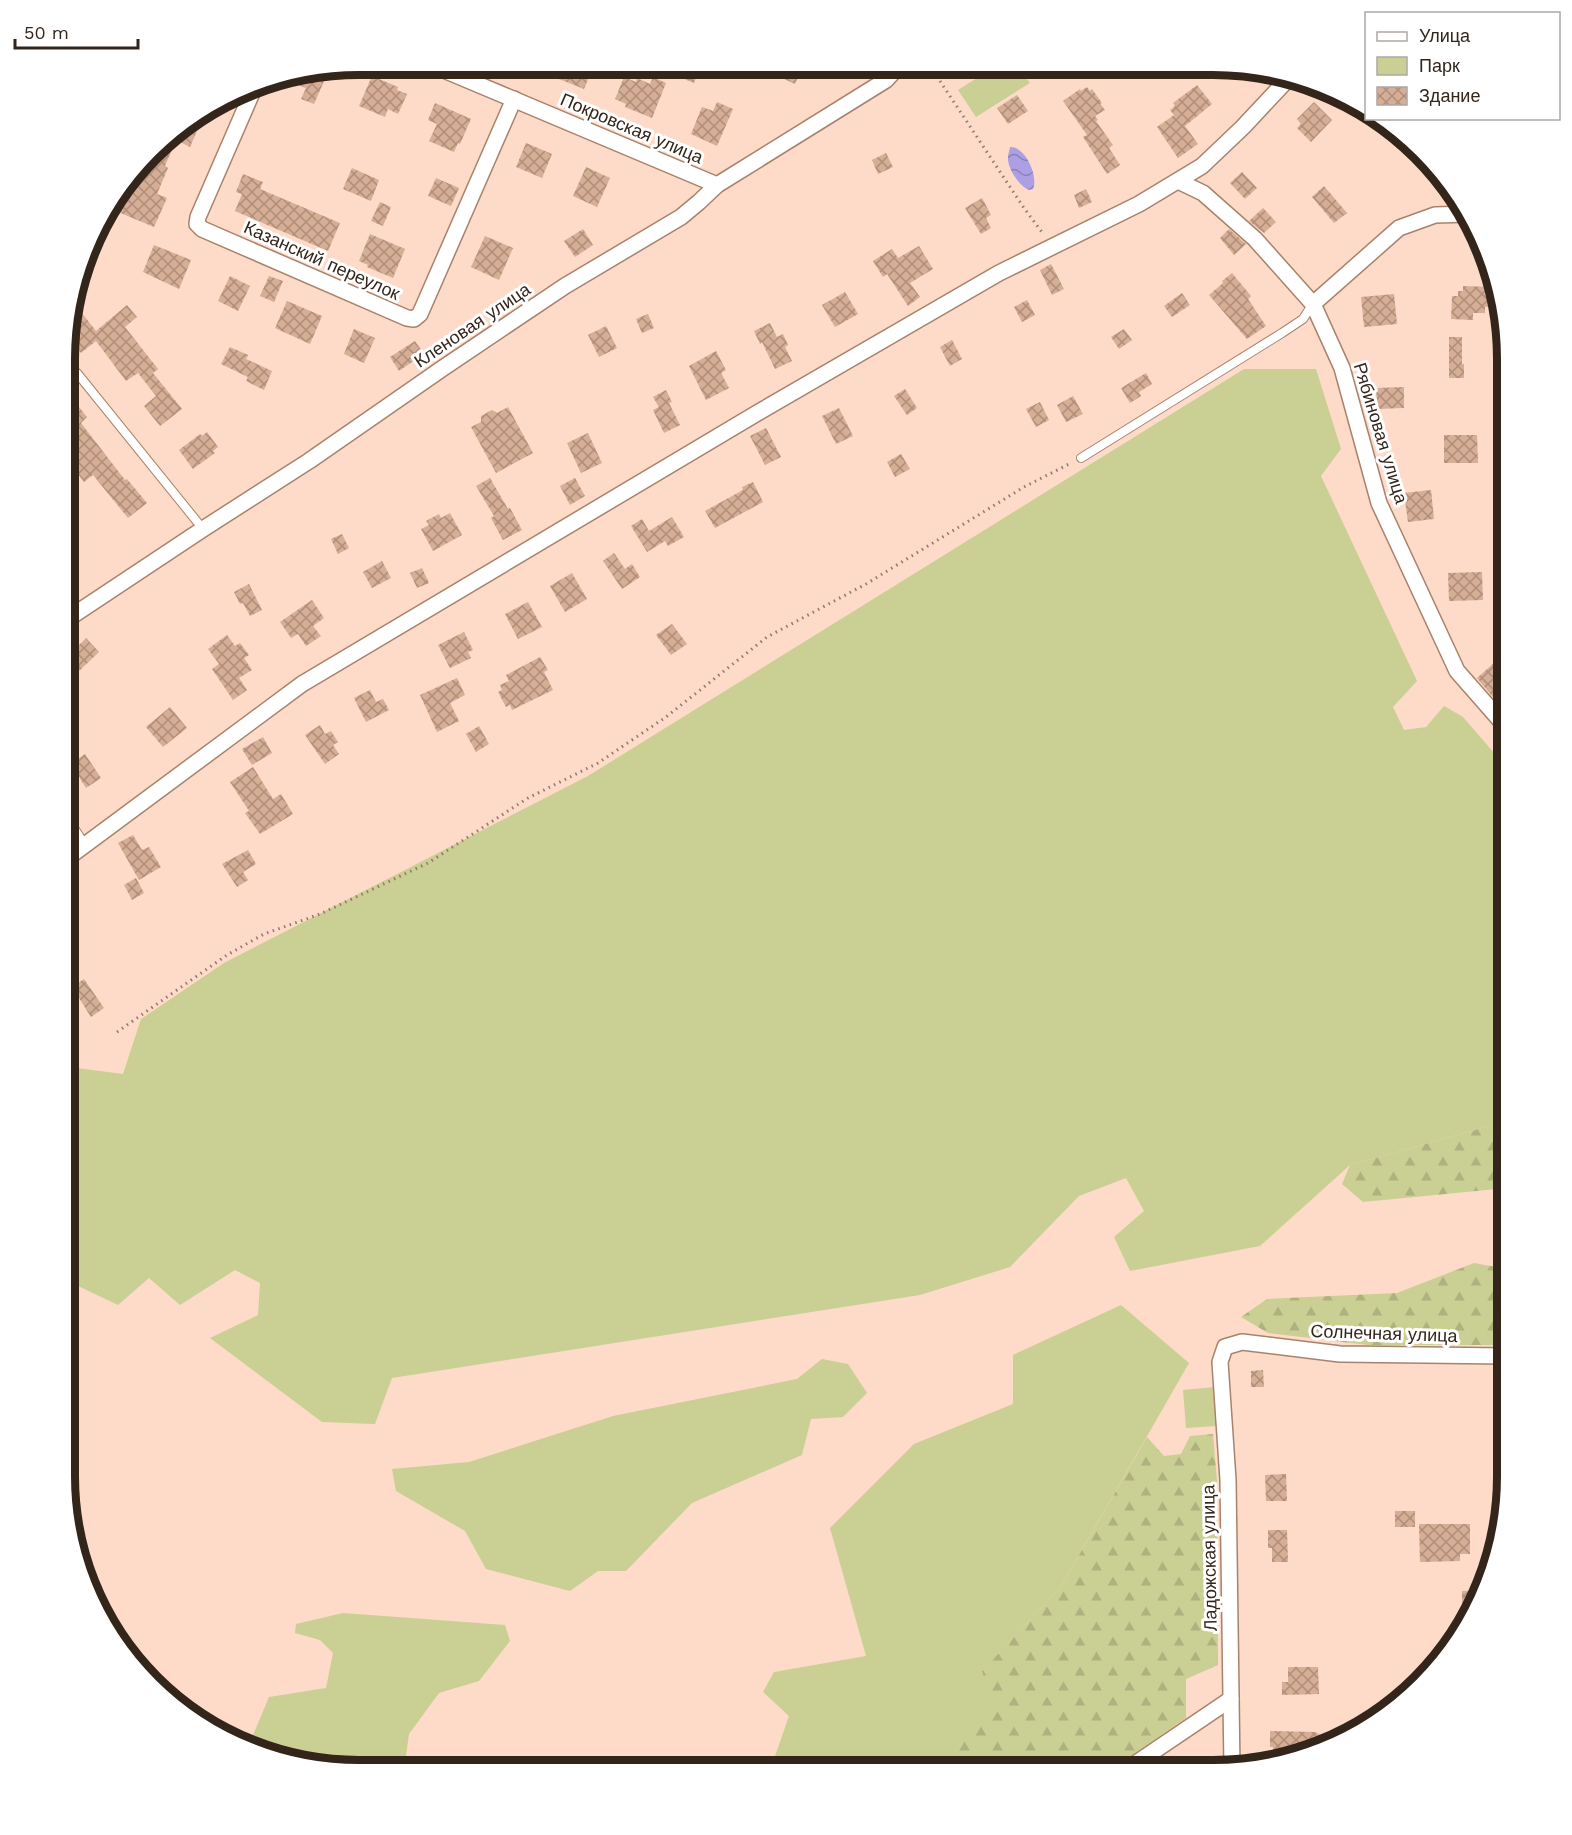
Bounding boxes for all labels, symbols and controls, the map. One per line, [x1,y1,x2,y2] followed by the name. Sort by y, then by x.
[15,12,138,50] scale bar
[1365,12,1560,120] legend
[24,22,69,43] text: 50 m
[1419,25,1471,46] text: Улица
[1419,55,1460,76] text: Парк
[1419,85,1480,106] text: Здание
[558,88,707,168] street label: Покровская улица
[241,216,403,304] street label: Казанский переулок
[410,278,535,372] street label: Кленовая улица
[1350,360,1413,507] street label: Рябиновая улица
[1310,1320,1459,1346] street label: Солнечная улица
[1197,1483,1221,1632] street label: Ладожская улица

